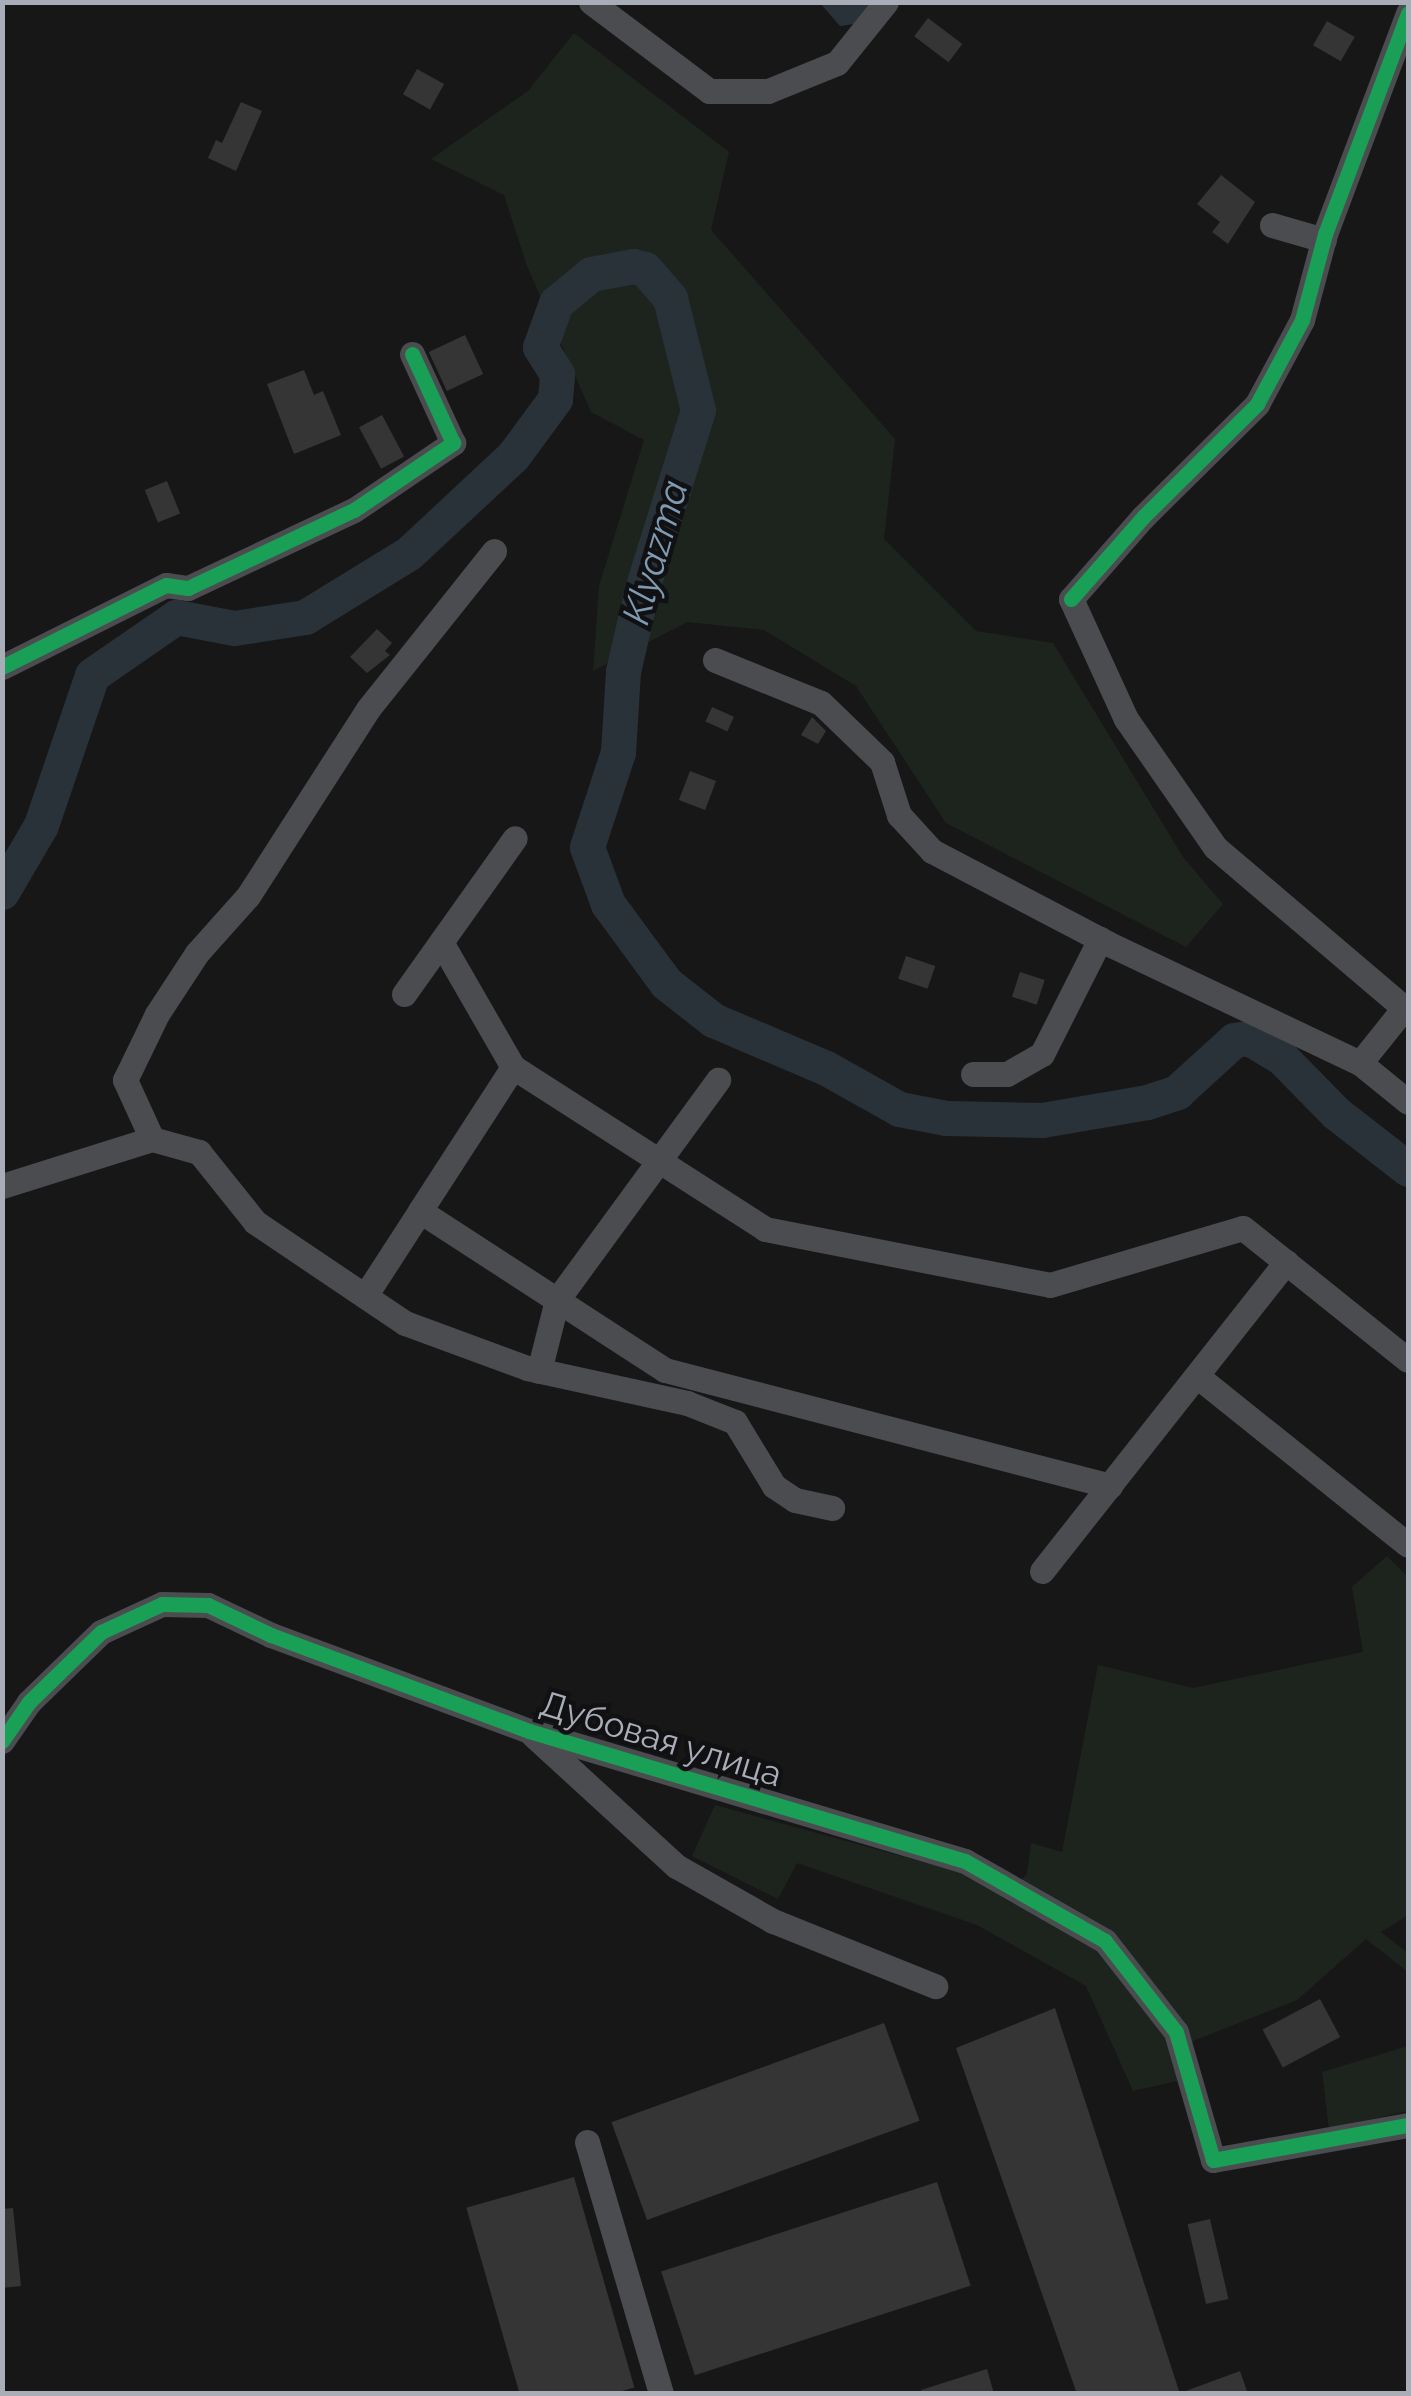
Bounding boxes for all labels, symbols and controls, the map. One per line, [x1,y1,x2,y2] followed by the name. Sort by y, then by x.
[613,475,697,629] water label: Klyazma
[535,1682,787,1796] street label: Дубовая улица

